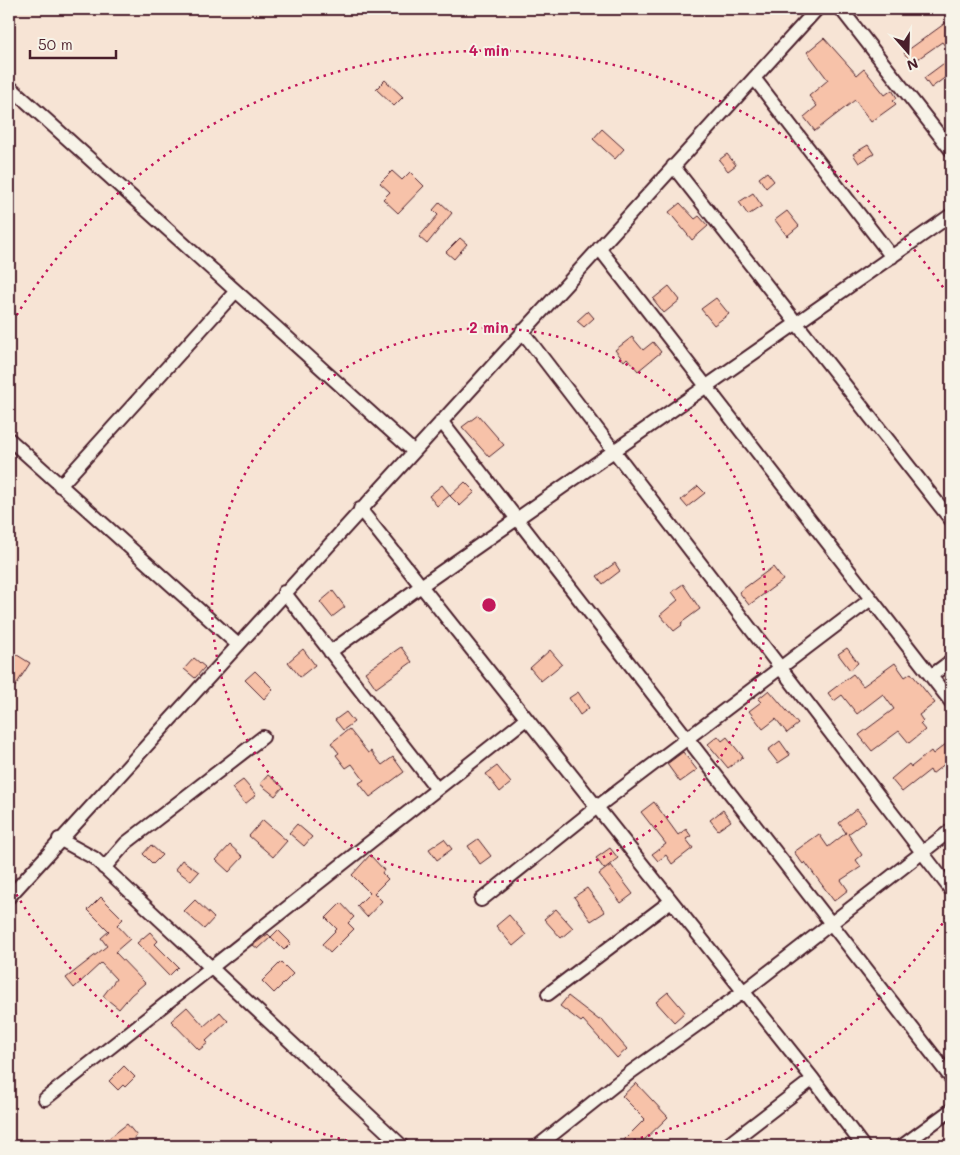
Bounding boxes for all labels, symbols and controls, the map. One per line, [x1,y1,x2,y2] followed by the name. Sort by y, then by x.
[30,28,116,60] scale bar
[882,28,932,78] north arrow
[38,34,73,54] text: 50 m
[469,40,509,60] text: 4 min
[904,54,921,75] text: N
[469,317,509,337] text: 2 min
[480,596,498,614] centre of rings

